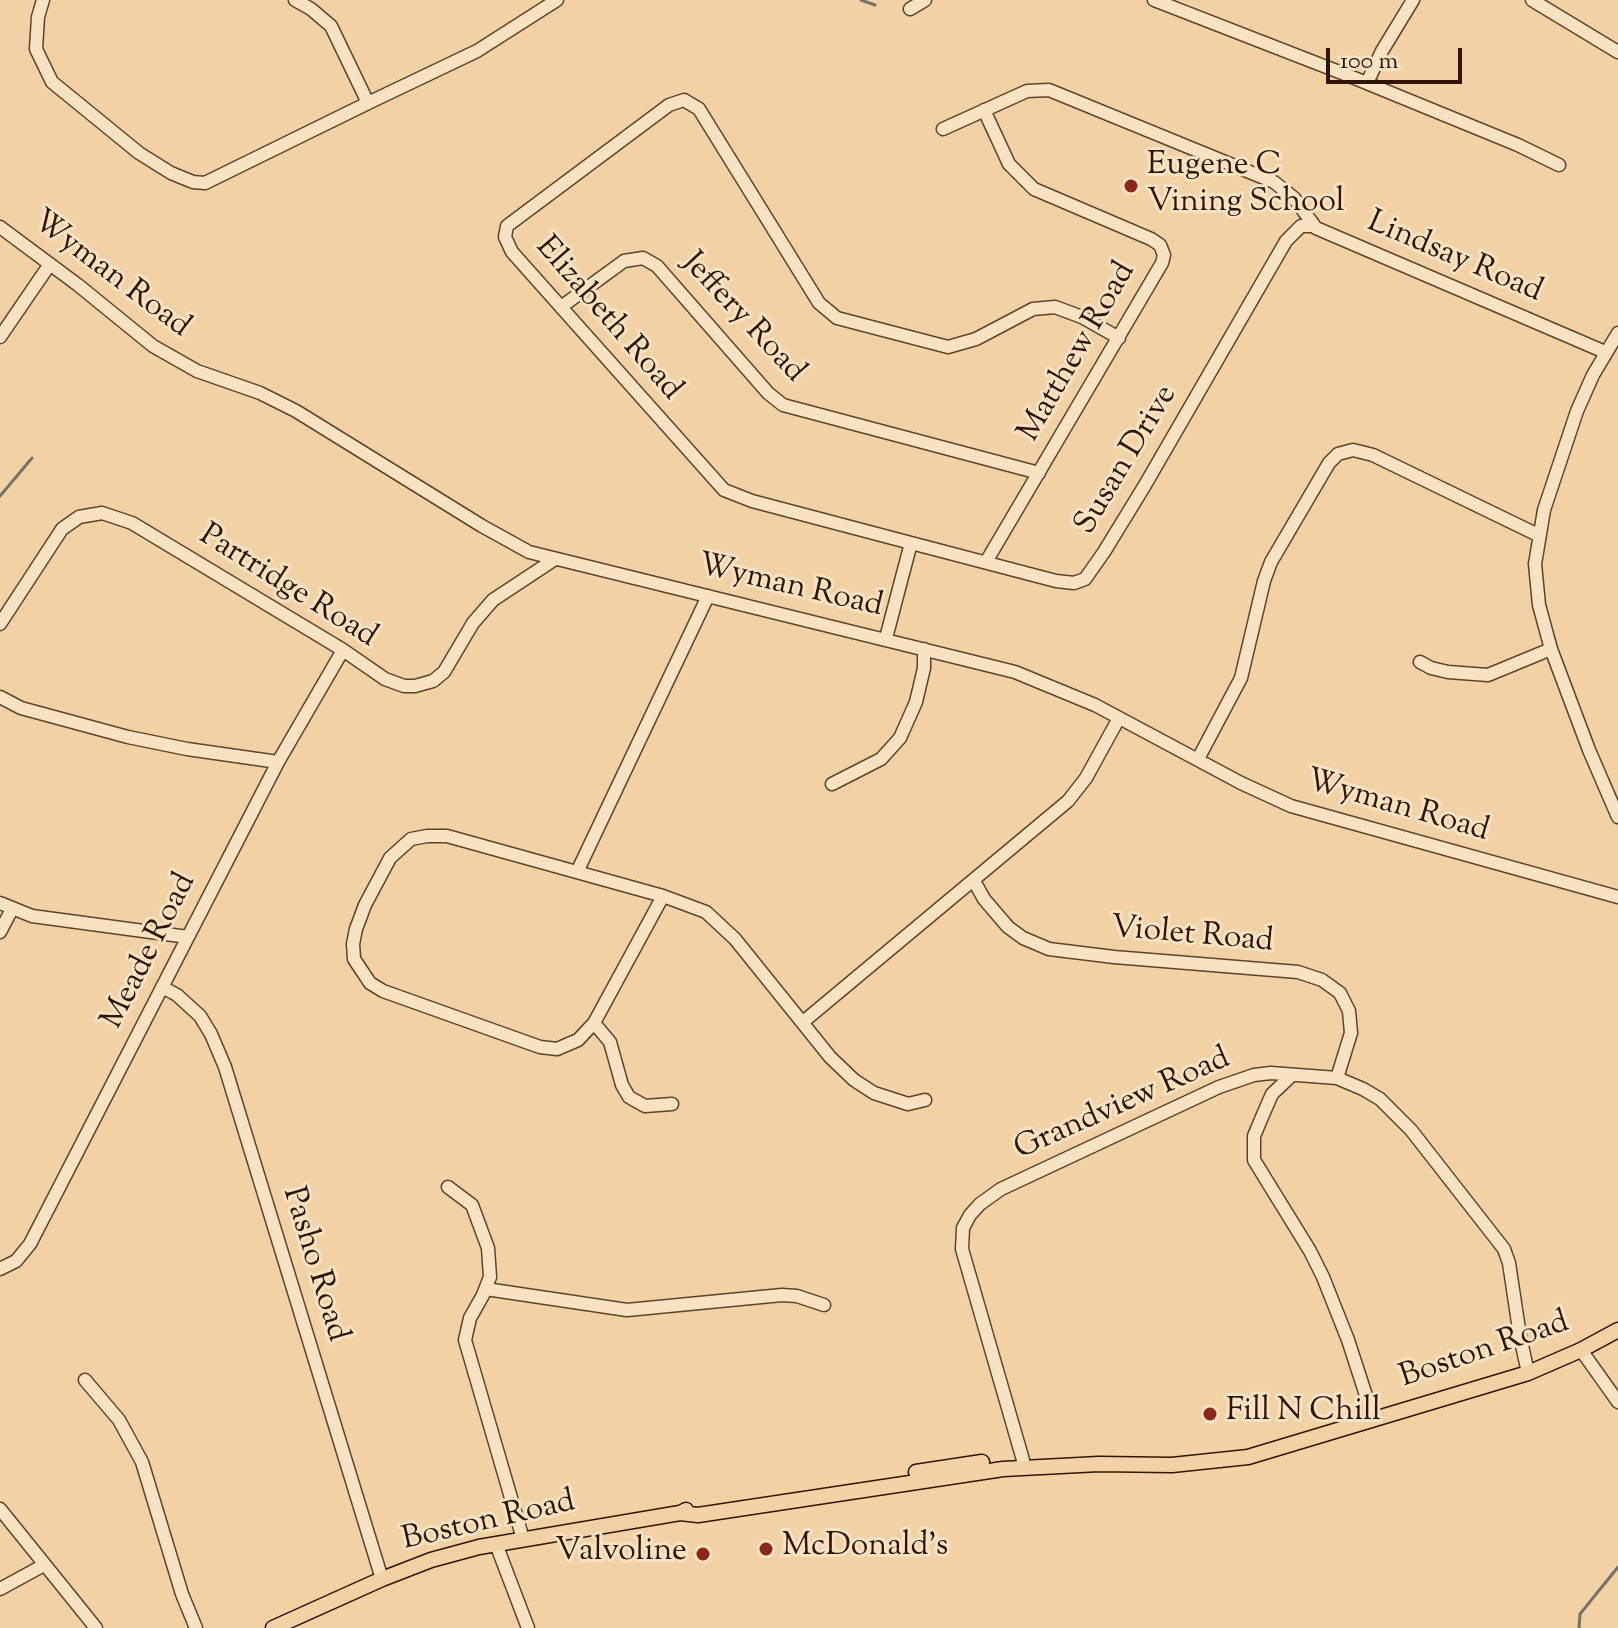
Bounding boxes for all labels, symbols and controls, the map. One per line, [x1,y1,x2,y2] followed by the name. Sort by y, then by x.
[1330,32,1466,82] scale bar
[1340,45,1398,79] text: 100 m
[1147,149,1345,224] place label: Eugene C Vining School
[1122,177,1140,195] marker: Eugene C Vining School
[23,204,197,348] street label: Wyman Road
[1361,205,1547,313] street label: Lindsay Road
[525,230,689,410] street label: Elizabeth Road
[672,246,812,392] street label: Jeffery Road
[1012,256,1146,450] street label: Matthew Road
[1068,379,1188,543] street label: Susan Drive
[191,518,383,658] street label: Partridge Road
[694,548,886,628] street label: Wyman Road
[1301,764,1493,852] street label: Wyman Road
[95,868,207,1036] street label: Meade Road
[1109,911,1275,963] street label: Violet Road
[1009,1041,1237,1171] street label: Grandview Road
[271,1183,355,1347] street label: Pasho Road
[1395,1305,1575,1399] street label: Boston Road
[1226,1395,1381,1433] place label: Fill N Chill
[1201,1405,1219,1423] marker: Fill N Chill
[399,1484,579,1562] street label: Boston Road
[782,1530,948,1568] place label: McDonald's
[555,1535,687,1573] place label: Valvoline
[757,1540,775,1558] marker: McDonald's
[694,1545,712,1563] marker: Valvoline

